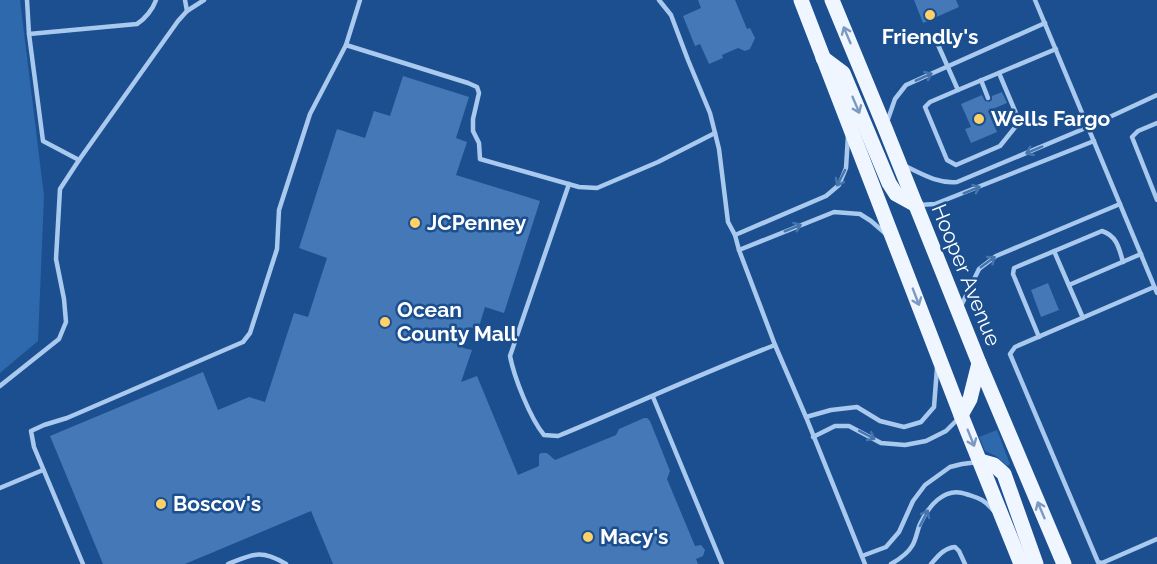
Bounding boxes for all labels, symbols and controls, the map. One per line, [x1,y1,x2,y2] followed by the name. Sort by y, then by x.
[923,8,937,22] marker: Friendly's
[882,24,978,49] place label: Friendly's
[841,26,852,45] one-way arrow
[914,70,932,82] one-way arrow
[851,95,862,113] one-way arrow
[991,106,1110,131] place label: Wells Fargo
[972,112,986,126] marker: Wells Fargo
[1026,144,1044,156] one-way arrow
[834,169,846,187] one-way arrow
[962,184,981,195] one-way arrow
[927,200,1006,349] street label: Hooper Avenue
[427,210,527,235] place label: JCPenney
[408,216,422,230] marker: JCPenney
[783,222,802,233] one-way arrow
[980,256,996,268] one-way arrow
[912,287,923,306] one-way arrow
[397,297,518,346] place label: Ocean County Mall
[378,315,392,329] marker: Ocean County Mall
[966,429,977,447] one-way arrow
[858,430,876,441] one-way arrow
[173,491,261,516] place label: Boscov's
[154,497,168,511] marker: Boscov's
[1035,501,1046,520] one-way arrow
[918,510,930,527] one-way arrow
[600,524,668,549] place label: Macy's
[581,530,595,544] marker: Macy's

